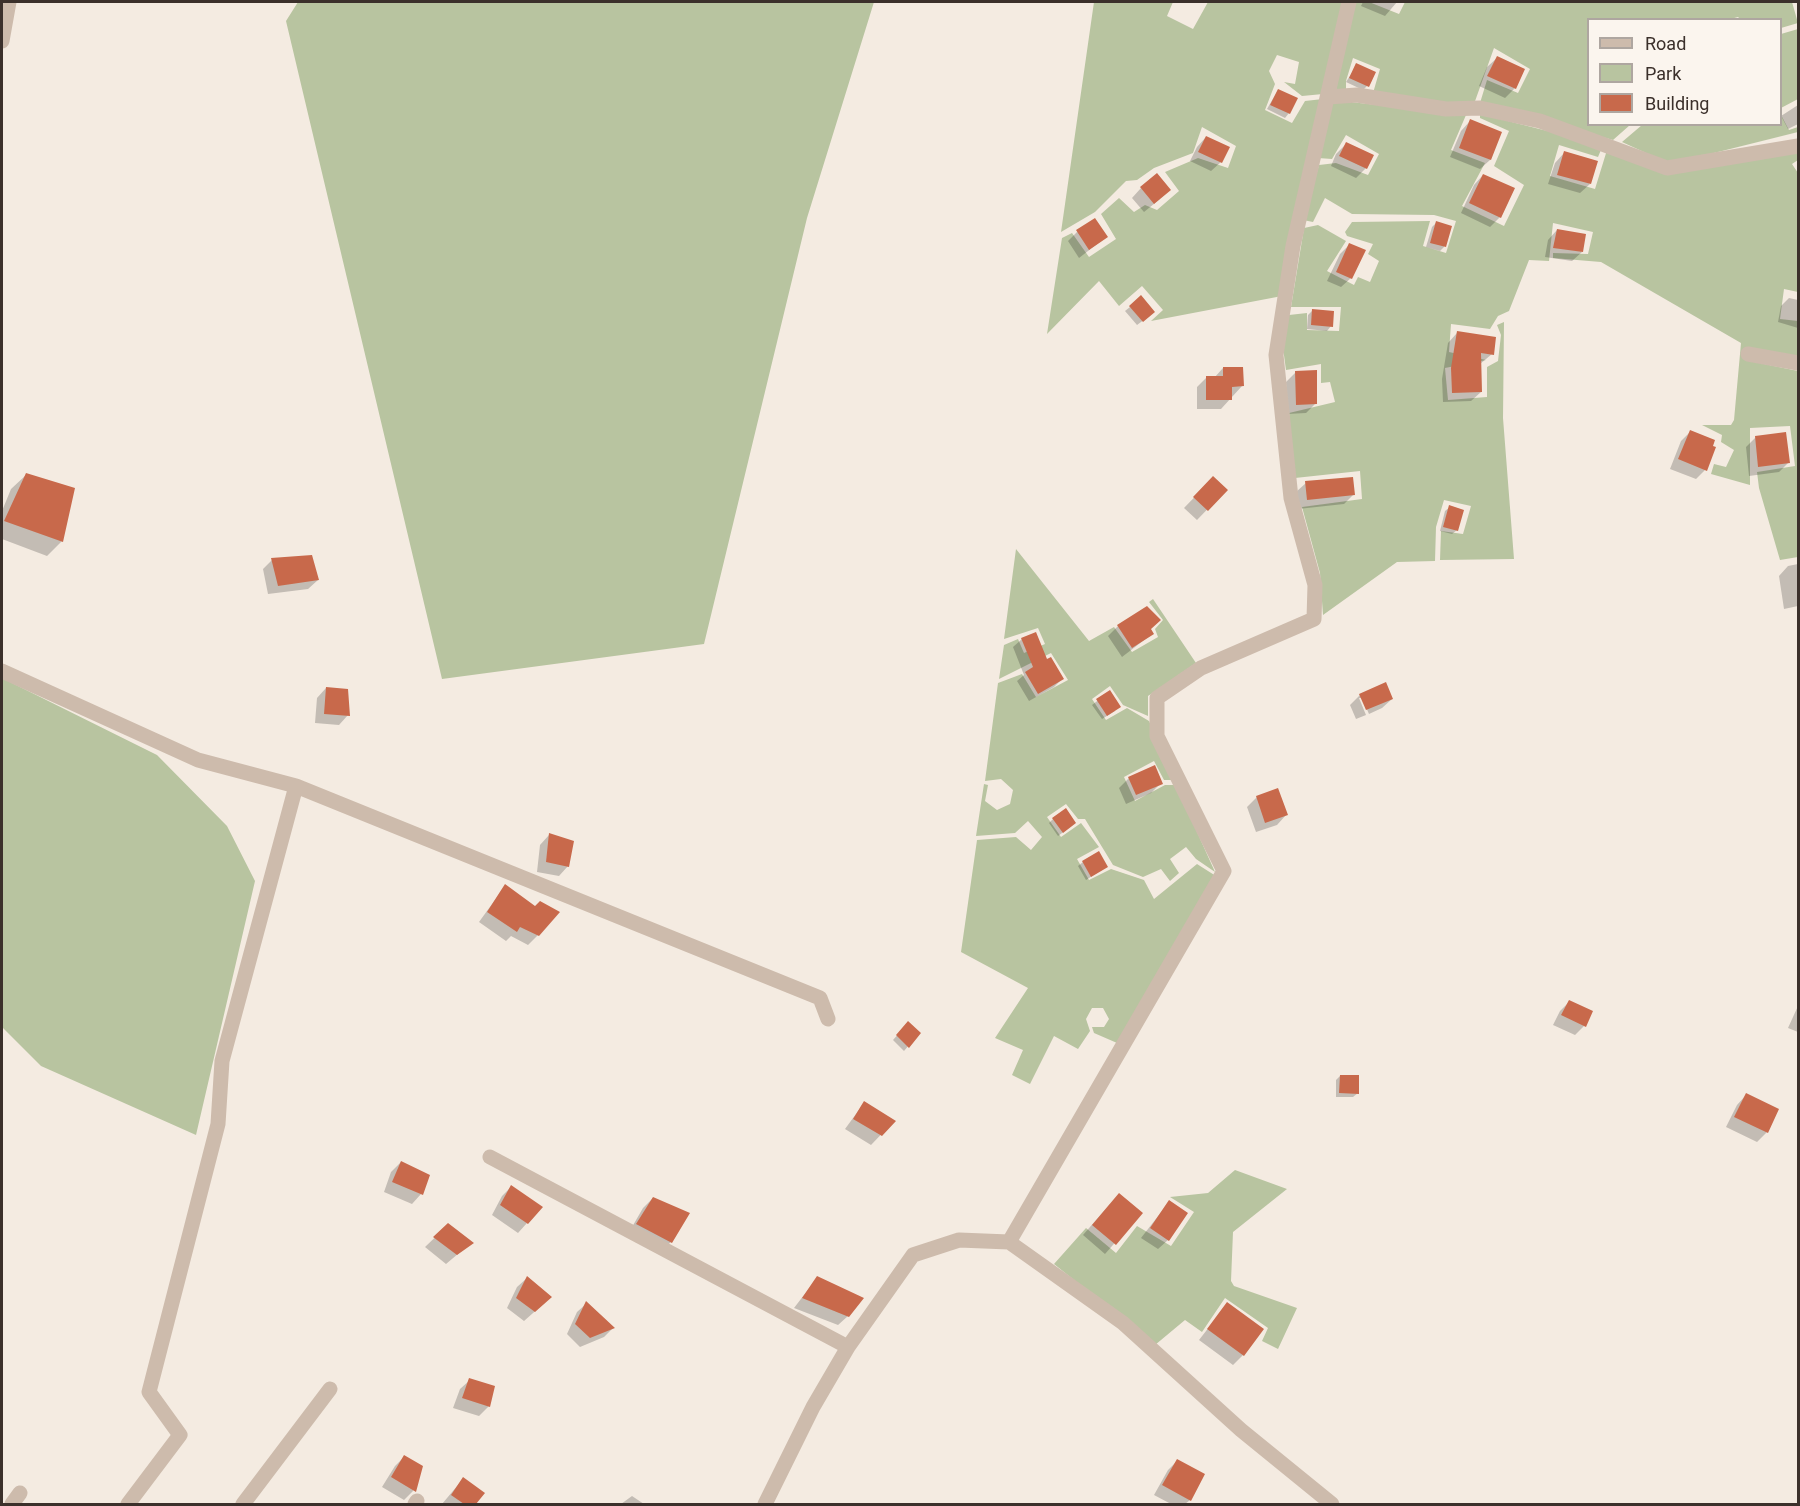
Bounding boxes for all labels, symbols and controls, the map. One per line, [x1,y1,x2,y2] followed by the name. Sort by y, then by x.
[1587,18,1782,126] legend
[1645,33,1686,54] text: Road
[1645,63,1681,84] text: Park
[1645,93,1709,114] text: Building

